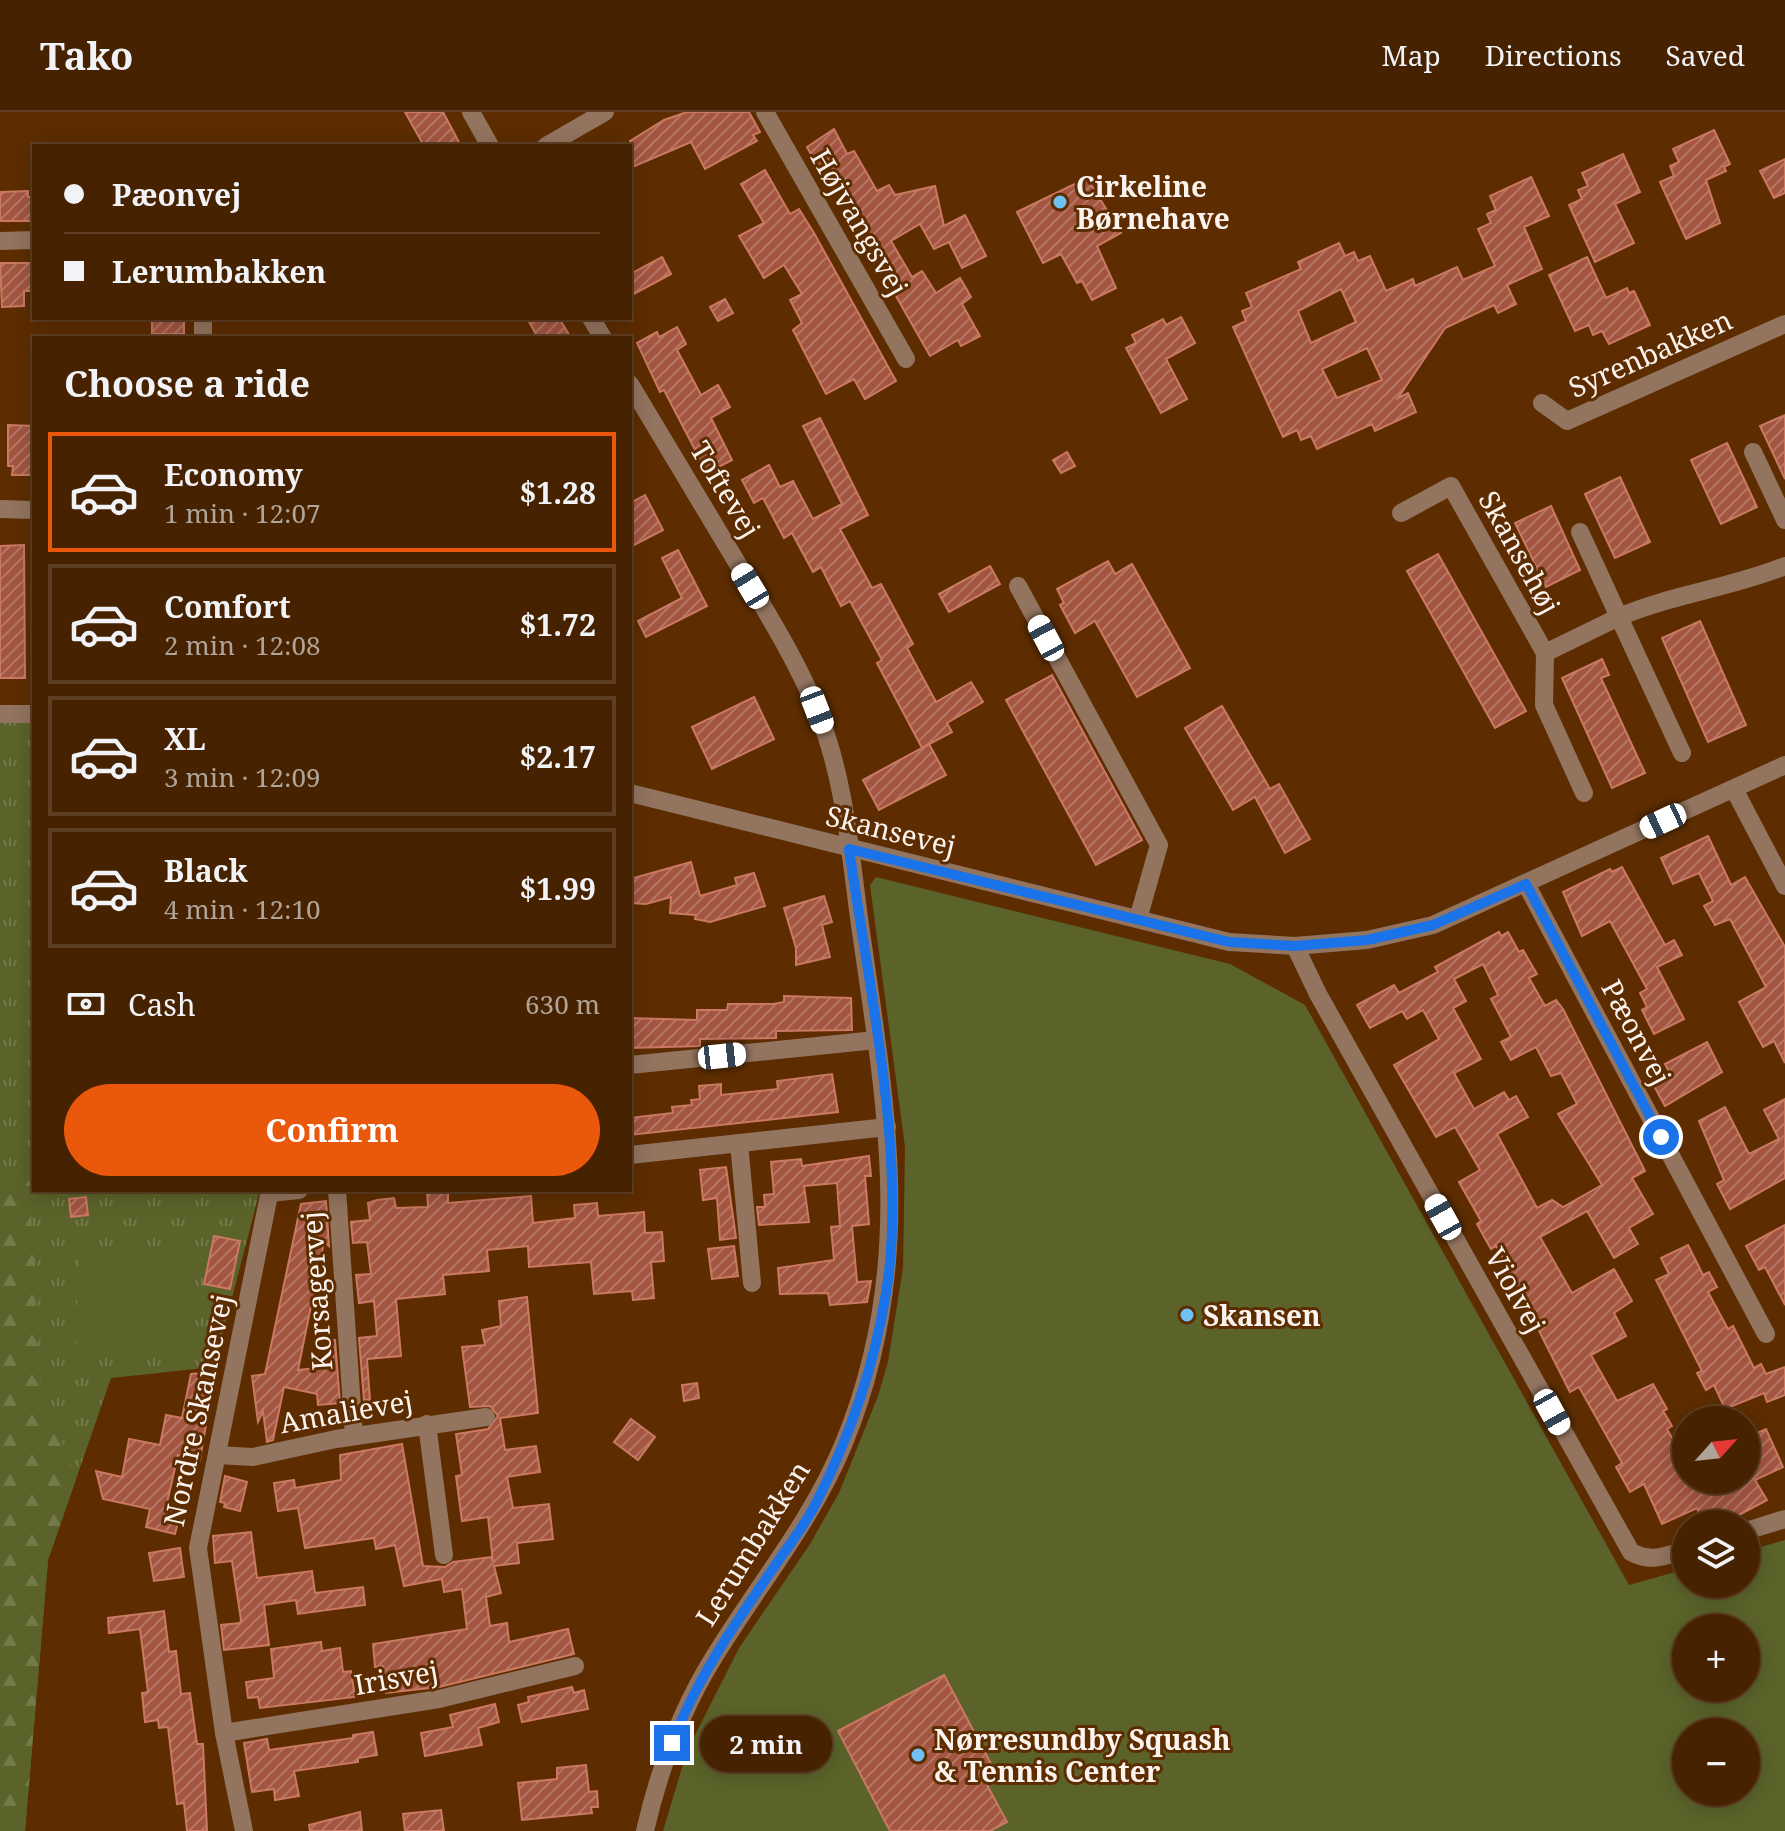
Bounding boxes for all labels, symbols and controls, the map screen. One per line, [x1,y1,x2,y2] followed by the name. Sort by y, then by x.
[40,29,133,81] text: Tako
[1381,36,1441,74] text: Map
[1485,36,1622,74] text: Directions
[1666,36,1745,74] text: Saved
[803,141,917,303] street label: Højvangsvej
[1076,167,1230,237] place label: Cirkeline Børnehave
[112,174,242,215] text: Pæonvej
[1051,193,1069,211] marker: Cirkeline Børnehave
[112,251,326,292] text: Lerumbakken
[1562,300,1738,406] street label: Syrenbakken
[64,359,310,408] text: Choose a ride
[682,433,770,545] street label: Toftevej
[164,454,303,495] text: Economy
[68,456,140,528] icon: car
[519,472,596,513] text: $1.28
[1471,484,1569,620] street label: Skansehøj
[164,495,321,531] text: 1 min · 12:07
[727,559,773,613] car
[164,586,291,627] text: Comfort
[68,588,140,660] icon: car
[519,604,596,645] text: $1.72
[1024,611,1068,665] car
[164,627,321,663] text: 2 min · 12:08
[797,683,837,737] car
[164,718,206,759] text: XL
[68,720,140,792] icon: car
[519,736,596,777] text: $2.17
[164,759,321,795] text: 3 min · 12:09
[822,796,960,864] street label: Skansevej
[1636,800,1690,842] car
[164,850,248,891] text: Black
[68,852,140,924] icon: car
[519,868,596,909] text: $1.99
[164,891,321,927] text: 4 min · 12:10
[1593,973,1681,1091] street label: Pæonvej
[64,982,108,1026] icon: cash
[128,984,196,1025] text: Cash
[525,986,600,1022] text: 630 m
[697,1042,747,1070] car
[64,1084,600,1176] button: Confirm
[1643,1119,1679,1155] route start
[1421,1190,1465,1244] car
[291,1210,341,1372] street label: Korsagervej
[1477,1240,1555,1340] street label: Violvej
[154,1291,240,1529] street label: Nordre Skansevej
[1203,1296,1321,1334] place label: Skansen
[1178,1306,1196,1324] marker: Skansen
[277,1381,415,1441] street label: Amalievej
[1530,1385,1574,1439] car
[1672,1406,1760,1494] north arrow
[1672,1406,1760,1806] map controls
[686,1453,818,1633] street label: Lerumbakken
[1672,1510,1760,1598] button: layers
[1672,1614,1760,1702] button: +
[351,1651,441,1703] street label: Irisvej
[700,1715,832,1771] callout: 2 min
[1672,1718,1760,1806] button: −
[934,1720,1231,1790] place label: Nørresundby Squash & Tennis Center
[654,1725,690,1761] route end
[729,1726,803,1762] text: 2 min
[909,1746,927,1764] marker: Nørresundby Squash & Tennis Center

